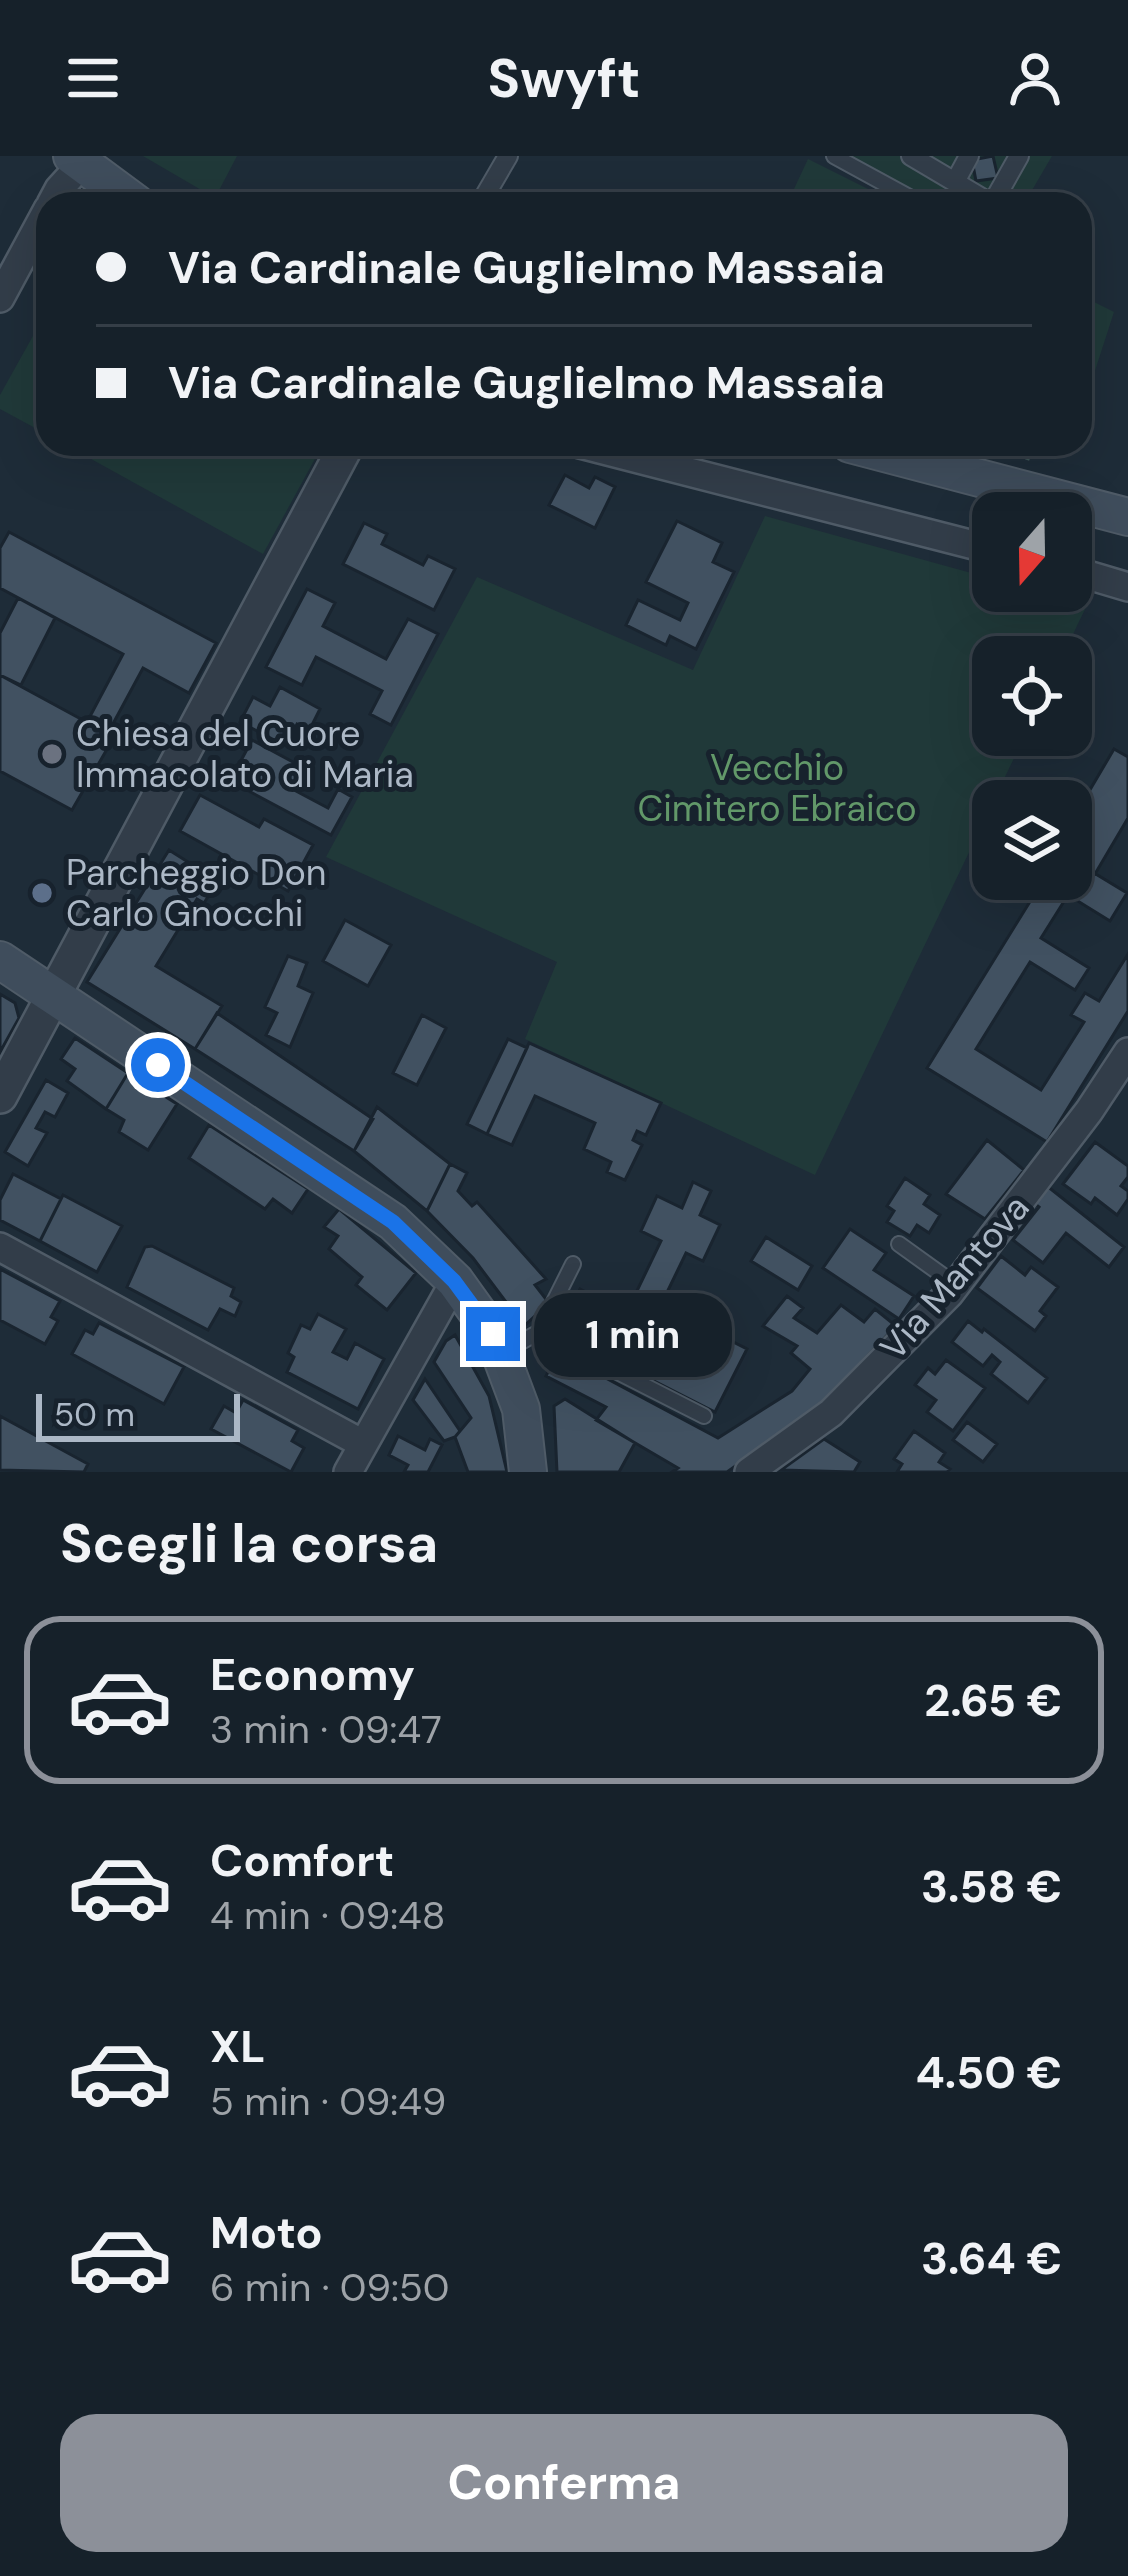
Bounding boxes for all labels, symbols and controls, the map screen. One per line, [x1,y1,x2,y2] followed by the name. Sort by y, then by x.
[488,43,640,114] text: Swyft
[60,45,126,111] icon: menu
[1002,45,1068,111] icon: person
[168,238,885,297] text: Via Cardinale Guglielmo Massaia
[168,353,885,412] text: Via Cardinale Guglielmo Massaia
[972,492,1092,612] north arrow
[972,492,1092,900] map controls
[972,636,1092,756] button: locate
[76,710,414,798] place label: Chiesa del Cuore Immacolato di Maria
[39,741,65,767] marker: Chiesa del Cuore Immacolato di Maria
[637,744,917,832] park label: Vecchio Cimitero Ebraico
[972,780,1092,900] button: layers
[66,849,326,937] place label: Parcheggio Don Carlo Gnocchi
[29,880,55,906] marker: Parcheggio Don Carlo Gnocchi
[131,1038,185,1092] route start
[870,1185,1039,1370] street label: Via Mantova
[535,1292,733,1376] callout: 1 min
[466,1307,520,1361] route end
[586,1309,680,1360] text: 1 min
[36,1388,240,1441] scale bar
[54,1393,135,1436] text: 50 m
[60,1508,438,1579] text: Scegli la corsa
[210,1645,415,1704] text: Economy
[66,1646,174,1754] icon: car
[924,1671,1062,1730] text: 2.65 €
[210,1704,442,1755] text: 3 min · 09:47
[210,1831,394,1890] text: Comfort
[66,1832,174,1940] icon: car
[921,1857,1062,1916] text: 3.58 €
[210,1890,445,1941] text: 4 min · 09:48
[210,2017,265,2076] text: XL
[66,2018,174,2126] icon: car
[916,2043,1062,2102] text: 4.50 €
[210,2076,446,2127] text: 5 min · 09:49
[210,2203,323,2262] text: Moto
[66,2204,174,2312] icon: car
[921,2229,1062,2288] text: 3.64 €
[210,2262,449,2313] text: 6 min · 09:50
[60,2414,1068,2552] button: Conferma

